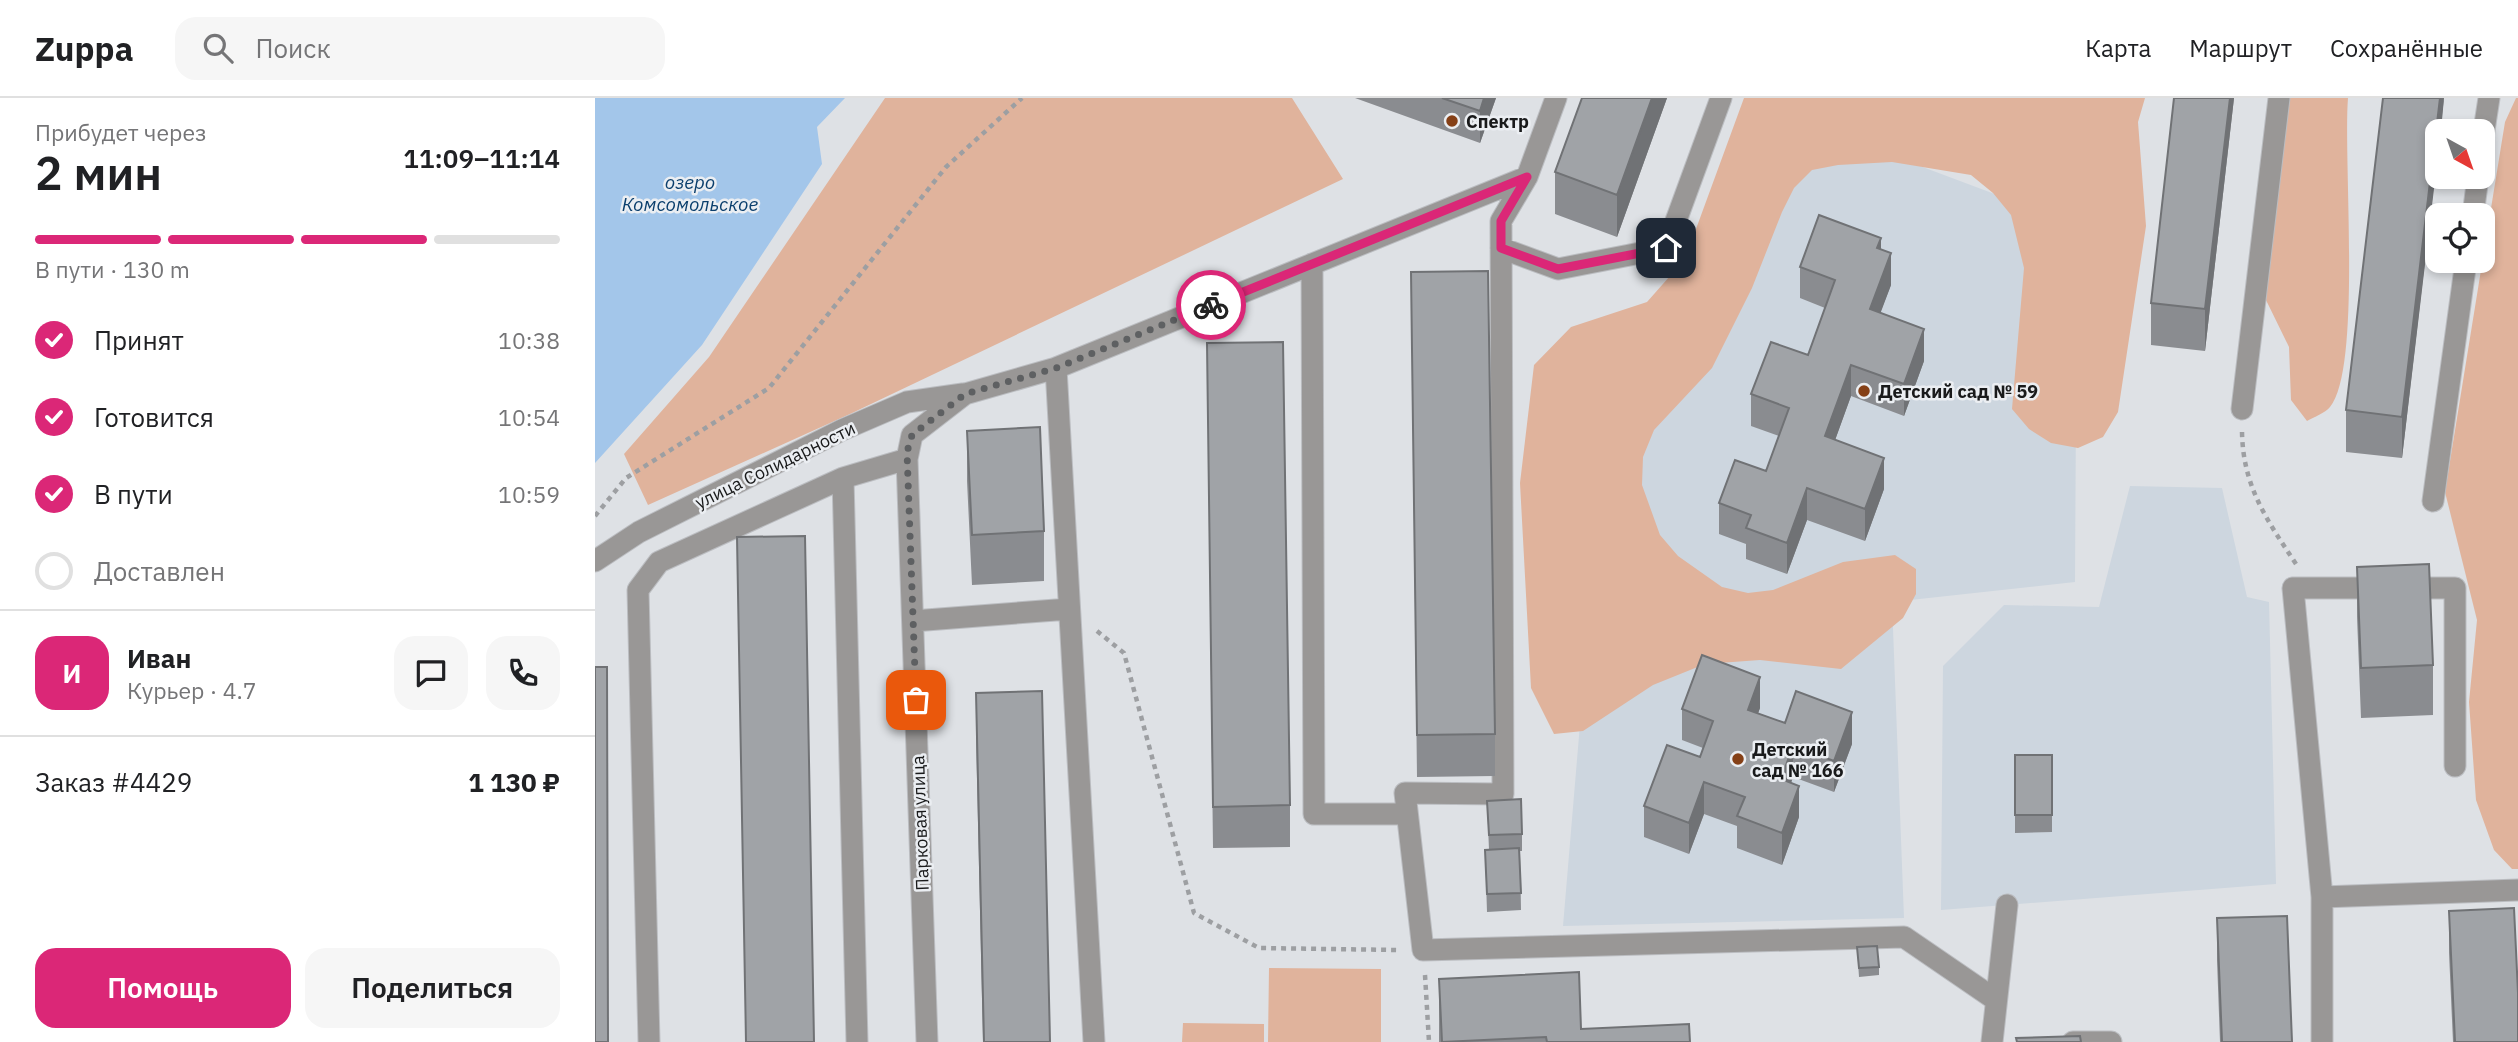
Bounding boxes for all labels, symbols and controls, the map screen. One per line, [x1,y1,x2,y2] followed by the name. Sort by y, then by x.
[175,17,665,80] search box
[35,27,133,70] text: Zuppa
[199,29,237,67] icon: search
[255,31,331,65] text: Поиск
[2085,32,2151,64] text: Карта
[2189,32,2292,64] text: Маршрут
[2330,32,2483,64] text: Сохранённые
[1466,110,1529,133] place label: Спектр
[1444,113,1460,129] marker: Спектр
[35,117,207,147] text: Прибудет через
[2425,119,2495,189] north arrow
[2425,119,2495,273] map controls
[403,141,560,175] text: 11:09–11:14
[35,143,162,203] text: 2 мин
[622,170,758,216] water label: озеро Комсомольское
[2425,203,2495,273] button: locate
[1636,218,1696,278] pin
[1647,229,1685,267] icon: home
[35,254,190,284] text: В пути · 130 m
[1176,270,1246,340] courier
[1192,286,1230,324] icon: bike
[35,321,73,359] icon: check
[94,323,184,357] text: Принят
[498,325,560,355] text: 10:38
[1878,380,2038,403] place label: Детский сад № 59
[1856,383,1872,399] marker: Детский сад № 59
[35,398,73,436] icon: check
[94,400,214,434] text: Готовится
[498,402,560,432] text: 10:54
[691,416,859,514] street label: улица Солидарности
[35,475,73,513] icon: check
[94,477,173,511] text: В пути
[498,479,560,509] text: 10:59
[94,554,225,588] text: Доставлен
[394,636,468,710] button: chat
[486,636,560,710] button: phone
[127,641,192,675] text: Иван
[63,656,81,690] text: И
[886,670,946,730] pin
[127,675,257,705] text: Курьер · 4.7
[897,681,935,719] icon: bag
[1752,738,1844,782] place label: Детский сад № 166
[1730,751,1746,767] marker: Детский сад № 166
[906,754,934,891] street label: Парковая улица
[35,765,192,799] text: Заказ #4429
[468,765,560,799] text: 1 130 ₽
[35,948,291,1028] button: Помощь
[305,948,560,1028] button: Поделиться

